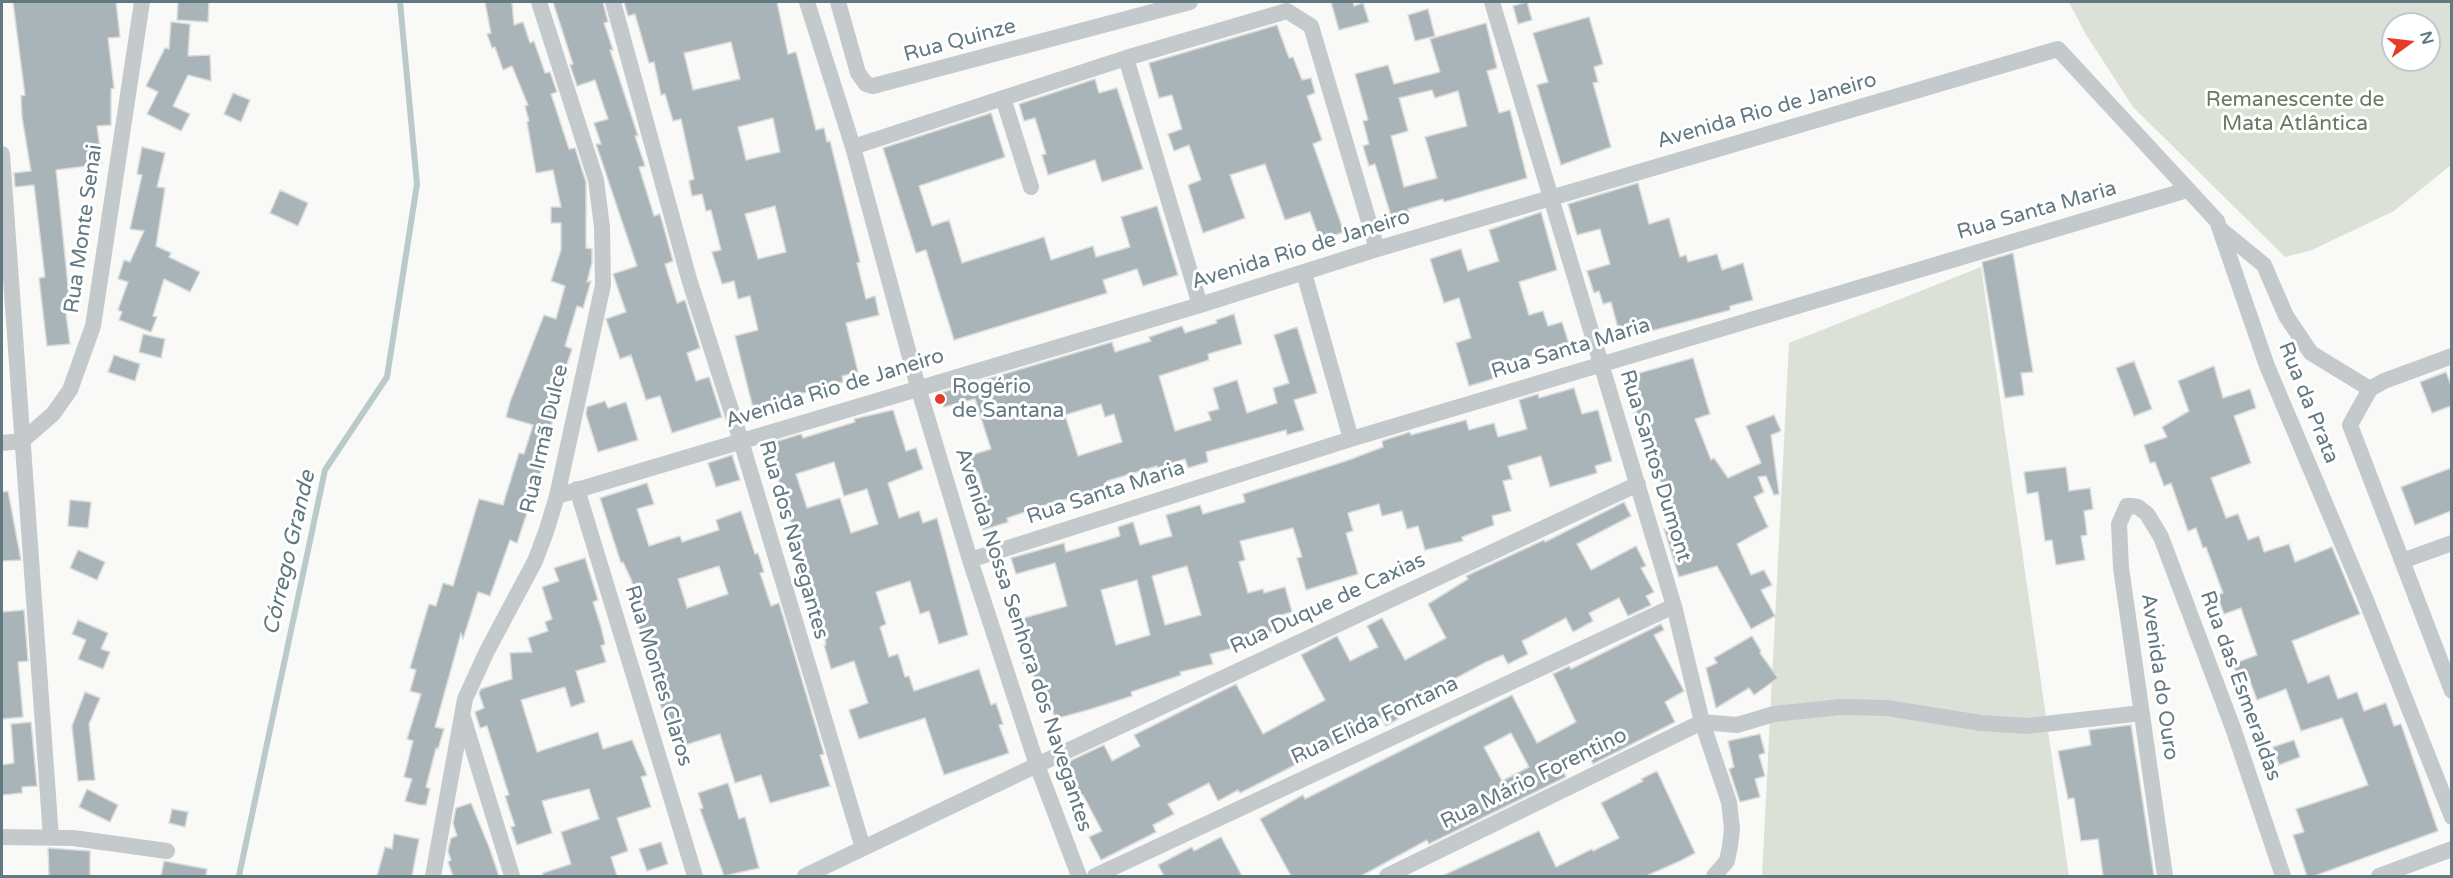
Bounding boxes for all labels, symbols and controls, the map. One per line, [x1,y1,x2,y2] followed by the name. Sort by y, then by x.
[2381,12,2441,72] north arrow
[901,14,1019,68] street label: Rua Quinze
[2415,29,2438,47] text: N
[1654,68,1880,154] street label: Avenida Rio de Janeiro
[2206,87,2384,137] park label: Remanescente de Mata Atlântica
[60,143,108,315] street label: Rua Monte Senai
[1954,176,2120,246] street label: Rua Santa Maria
[1189,205,1413,295] street label: Avenida Rio de Janeiro
[1489,313,1653,385] street label: Rua Santa Maria
[2272,339,2344,467] street label: Rua da Prata
[723,344,947,434] street label: Avenida Rio de Janeiro
[516,362,574,516] street label: Rua Irmã Dulce
[1614,367,1696,565] street label: Rua Santos Dumont
[952,374,1064,424] place label: Rogério de Santana
[933,392,947,406] marker: Rogério de Santana
[753,438,833,642] street label: Rua dos Navegantes
[949,445,1097,835] street label: Avenida Nossa Senhora dos Navegantes
[1024,456,1188,530] street label: Rua Santa Maria
[258,468,322,638] water label: Córrego Grande
[1226,548,1430,660] street label: Rua Duque de Caxias
[618,583,698,769] street label: Rua Montes Claros
[2194,588,2286,784] street label: Rua das Esmeraldas
[2135,592,2183,762] street label: Avenida do Ouro
[1288,671,1462,771] street label: Rua Elida Fontana
[1437,723,1631,835] street label: Rua Mário Forentino

